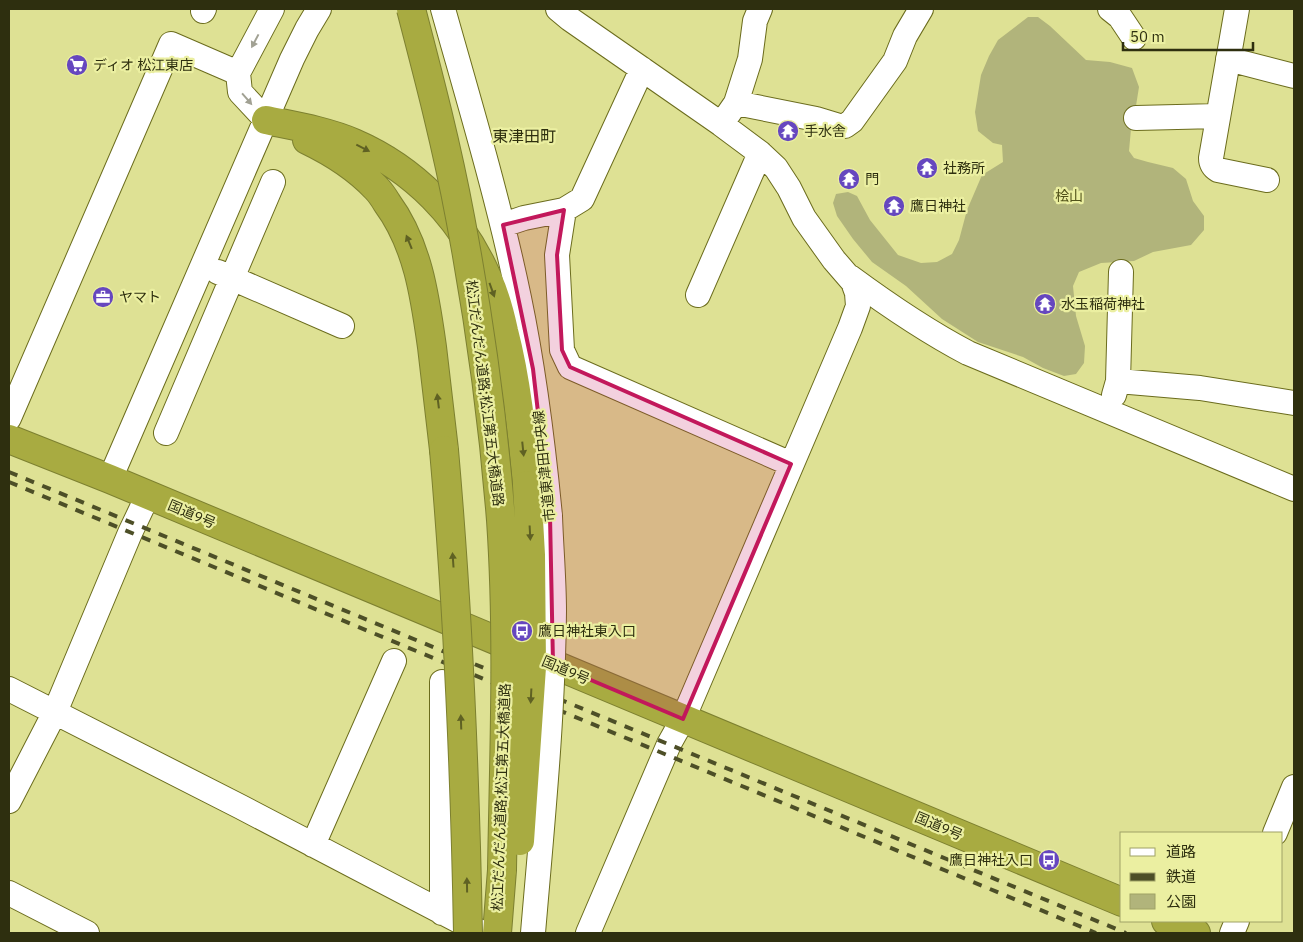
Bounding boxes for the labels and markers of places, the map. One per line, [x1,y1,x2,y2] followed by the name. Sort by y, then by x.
[65,53,89,77] supermarket icon: ディオ 松江東店
[93,56,193,74] place label: ディオ 松江東店
[776,119,800,143] temple icon: 手水舎
[804,122,846,140] place label: 手水舎
[915,156,939,180] temple icon: 社務所
[943,159,985,177] place label: 社務所
[837,167,861,191] temple icon: 門
[865,170,879,188] place label: 門
[882,194,906,218] temple icon: 鷹日神社
[910,197,966,215] place label: 鷹日神社
[91,285,115,309] office icon: ヤマト
[119,288,161,306] place label: ヤマト
[1033,292,1057,316] temple icon: 水玉稲荷神社
[1061,295,1145,313] place label: 水玉稲荷神社
[510,619,534,643] bus stop icon: 鷹日神社東入口
[538,622,636,640] place label: 鷹日神社東入口
[1037,848,1061,872] bus stop icon: 鷹日神社入口
[949,851,1033,869] place label: 鷹日神社入口

